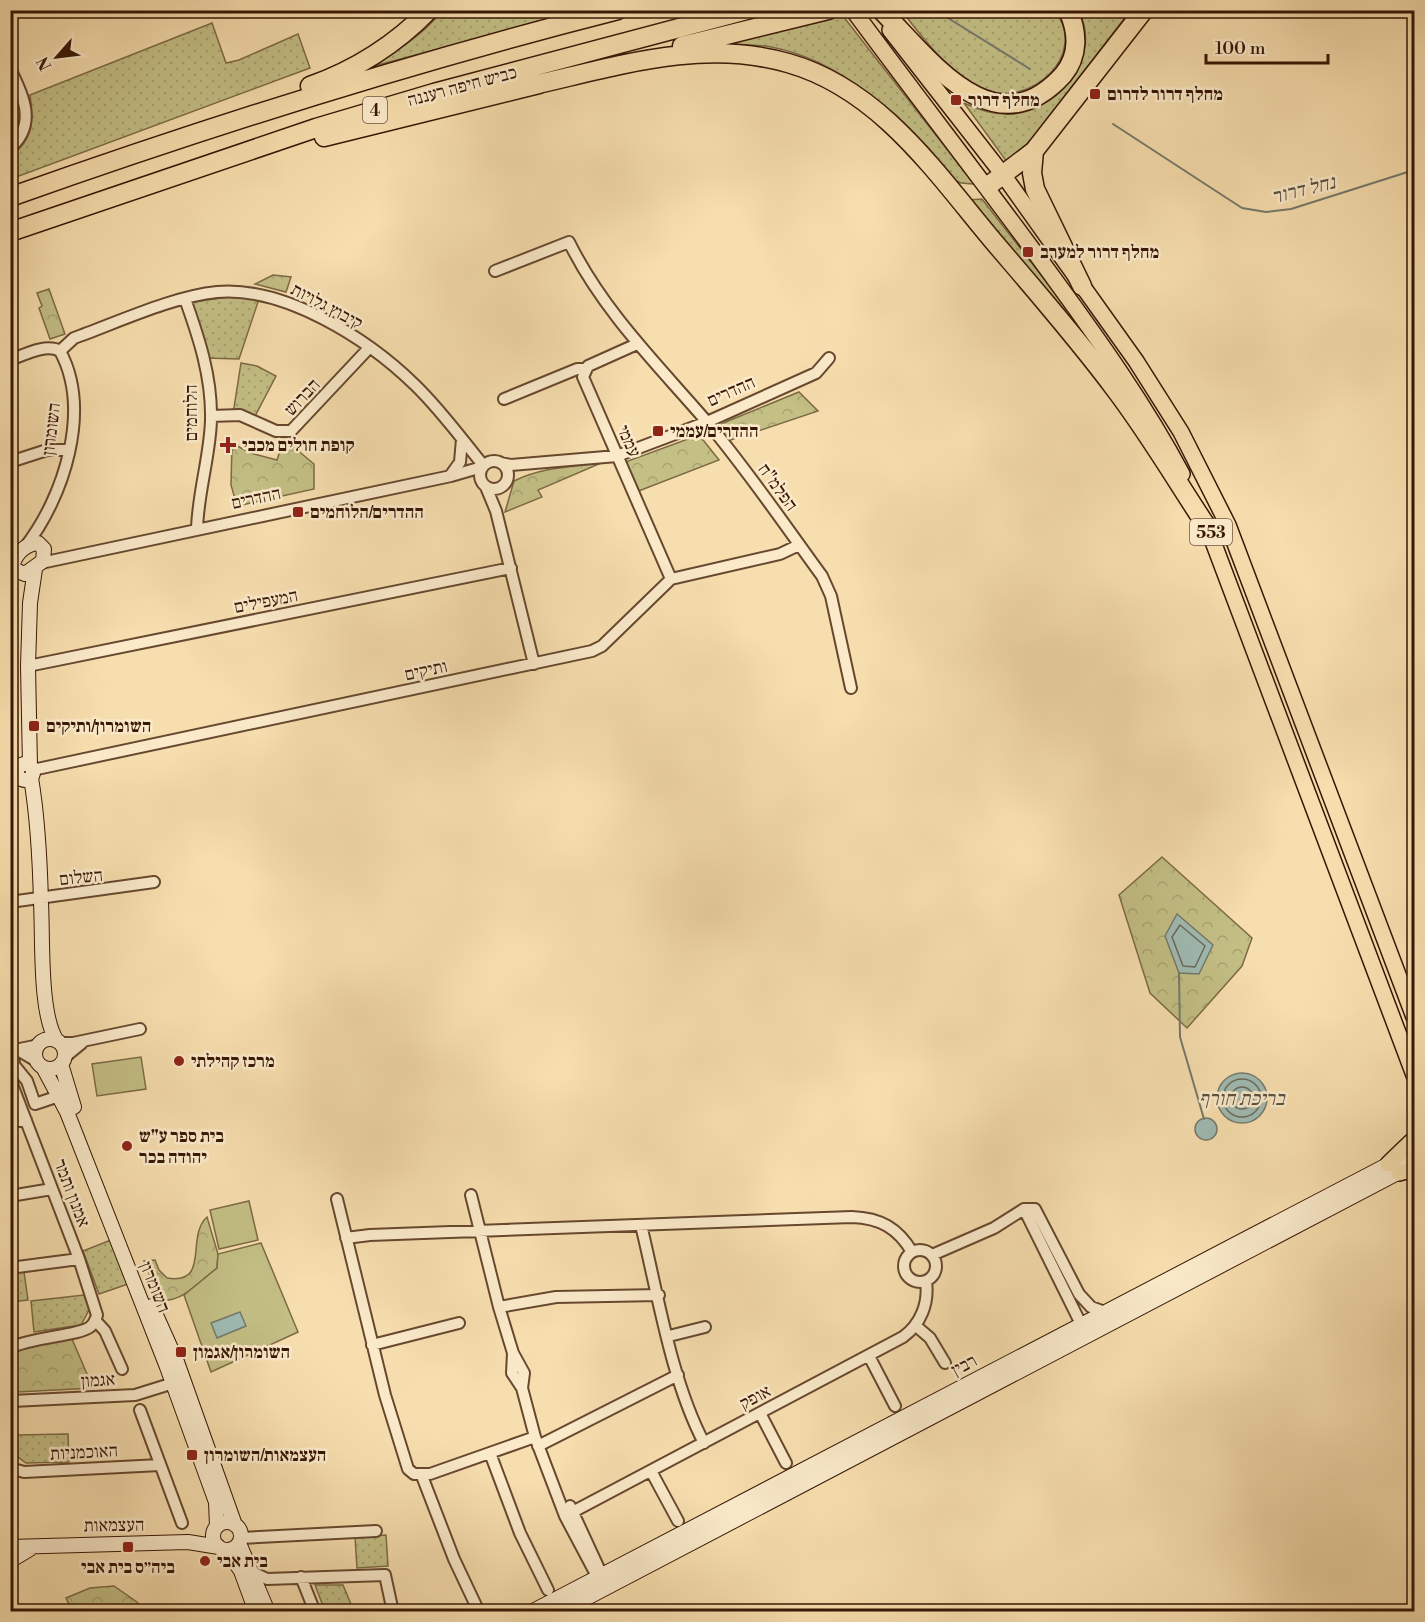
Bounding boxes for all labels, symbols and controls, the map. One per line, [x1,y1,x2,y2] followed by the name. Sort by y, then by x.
[27,27,87,87] north arrow
[1206,27,1328,65] scale bar
[1215,37,1266,60] text: 100 m
[33,53,56,74] text: N
[405,61,520,112] street label: כביש חיפה רעננה
[1107,83,1223,106] place label: מחלף דרור לדרום
[1088,87,1102,101] marker: מחלף דרור לדרום
[968,89,1040,112] place label: מחלף דרור
[949,93,963,107] marker: מחלף דרור
[363,97,387,123] road number: 4
[1269,170,1339,210] water label: נחל דרור
[1040,241,1159,264] place label: מחלף דרור למערב
[1021,245,1035,259] marker: מחלף דרור למערב
[287,278,367,335] street label: קיבוץ גלויות
[704,371,759,412] street label: ההדרים
[279,374,325,421] street label: הברוש
[180,384,203,442] street label: הלוחמים
[37,401,66,457] street label: השומרון
[670,420,759,443] place label: ההדרים/עממי
[611,422,646,461] street label: עממי
[651,424,665,438] marker: ההדרים/עממי
[242,434,355,457] place label: קופת חולים מכבי
[219,436,237,454] marker: קופת חולים מכבי
[752,459,803,516] street label: הפלמ"ח
[229,482,283,515] street label: ההדרים
[310,501,424,524] place label: ההדרים/הלוחמים
[291,505,305,519] marker: ההדרים/הלוחמים
[1190,519,1232,545] road number: 553
[232,584,300,619] street label: המעפילים
[402,655,450,686] street label: ותיקים
[46,715,151,738] place label: השומרון/ותיקים
[27,719,41,733] marker: השומרון/ותיקים
[58,864,104,891] street label: השלום
[191,1050,275,1073] place label: מרכז קהילתי
[172,1054,186,1068] marker: מרכז קהילתי
[1199,1087,1286,1112] water label: בריכת חורף
[139,1125,224,1169] place label: בית ספר ע"ש יהודה בכר
[120,1139,134,1153] marker: בית ספר ע"ש יהודה בכר
[48,1156,95,1231] street label: אמנון ותמר
[134,1258,175,1316] street label: השומרון
[193,1341,290,1364] place label: השומרון/אגמון
[174,1345,188,1359] marker: השומרון/אגמון
[947,1349,981,1382] street label: רבין
[80,1368,116,1393] street label: אגמון
[735,1380,775,1415] street label: אופק
[49,1439,119,1466] street label: האוכמניות
[204,1444,326,1467] place label: העצמאות/השומרון
[185,1448,199,1462] marker: העצמאות/השומרון
[83,1513,145,1538] street label: העצמאות
[121,1540,135,1554] marker: ביה״ס בית אבי
[217,1550,268,1573] place label: בית אבי
[198,1554,212,1568] marker: בית אבי
[81,1556,175,1579] place label: ביה״ס בית אבי

